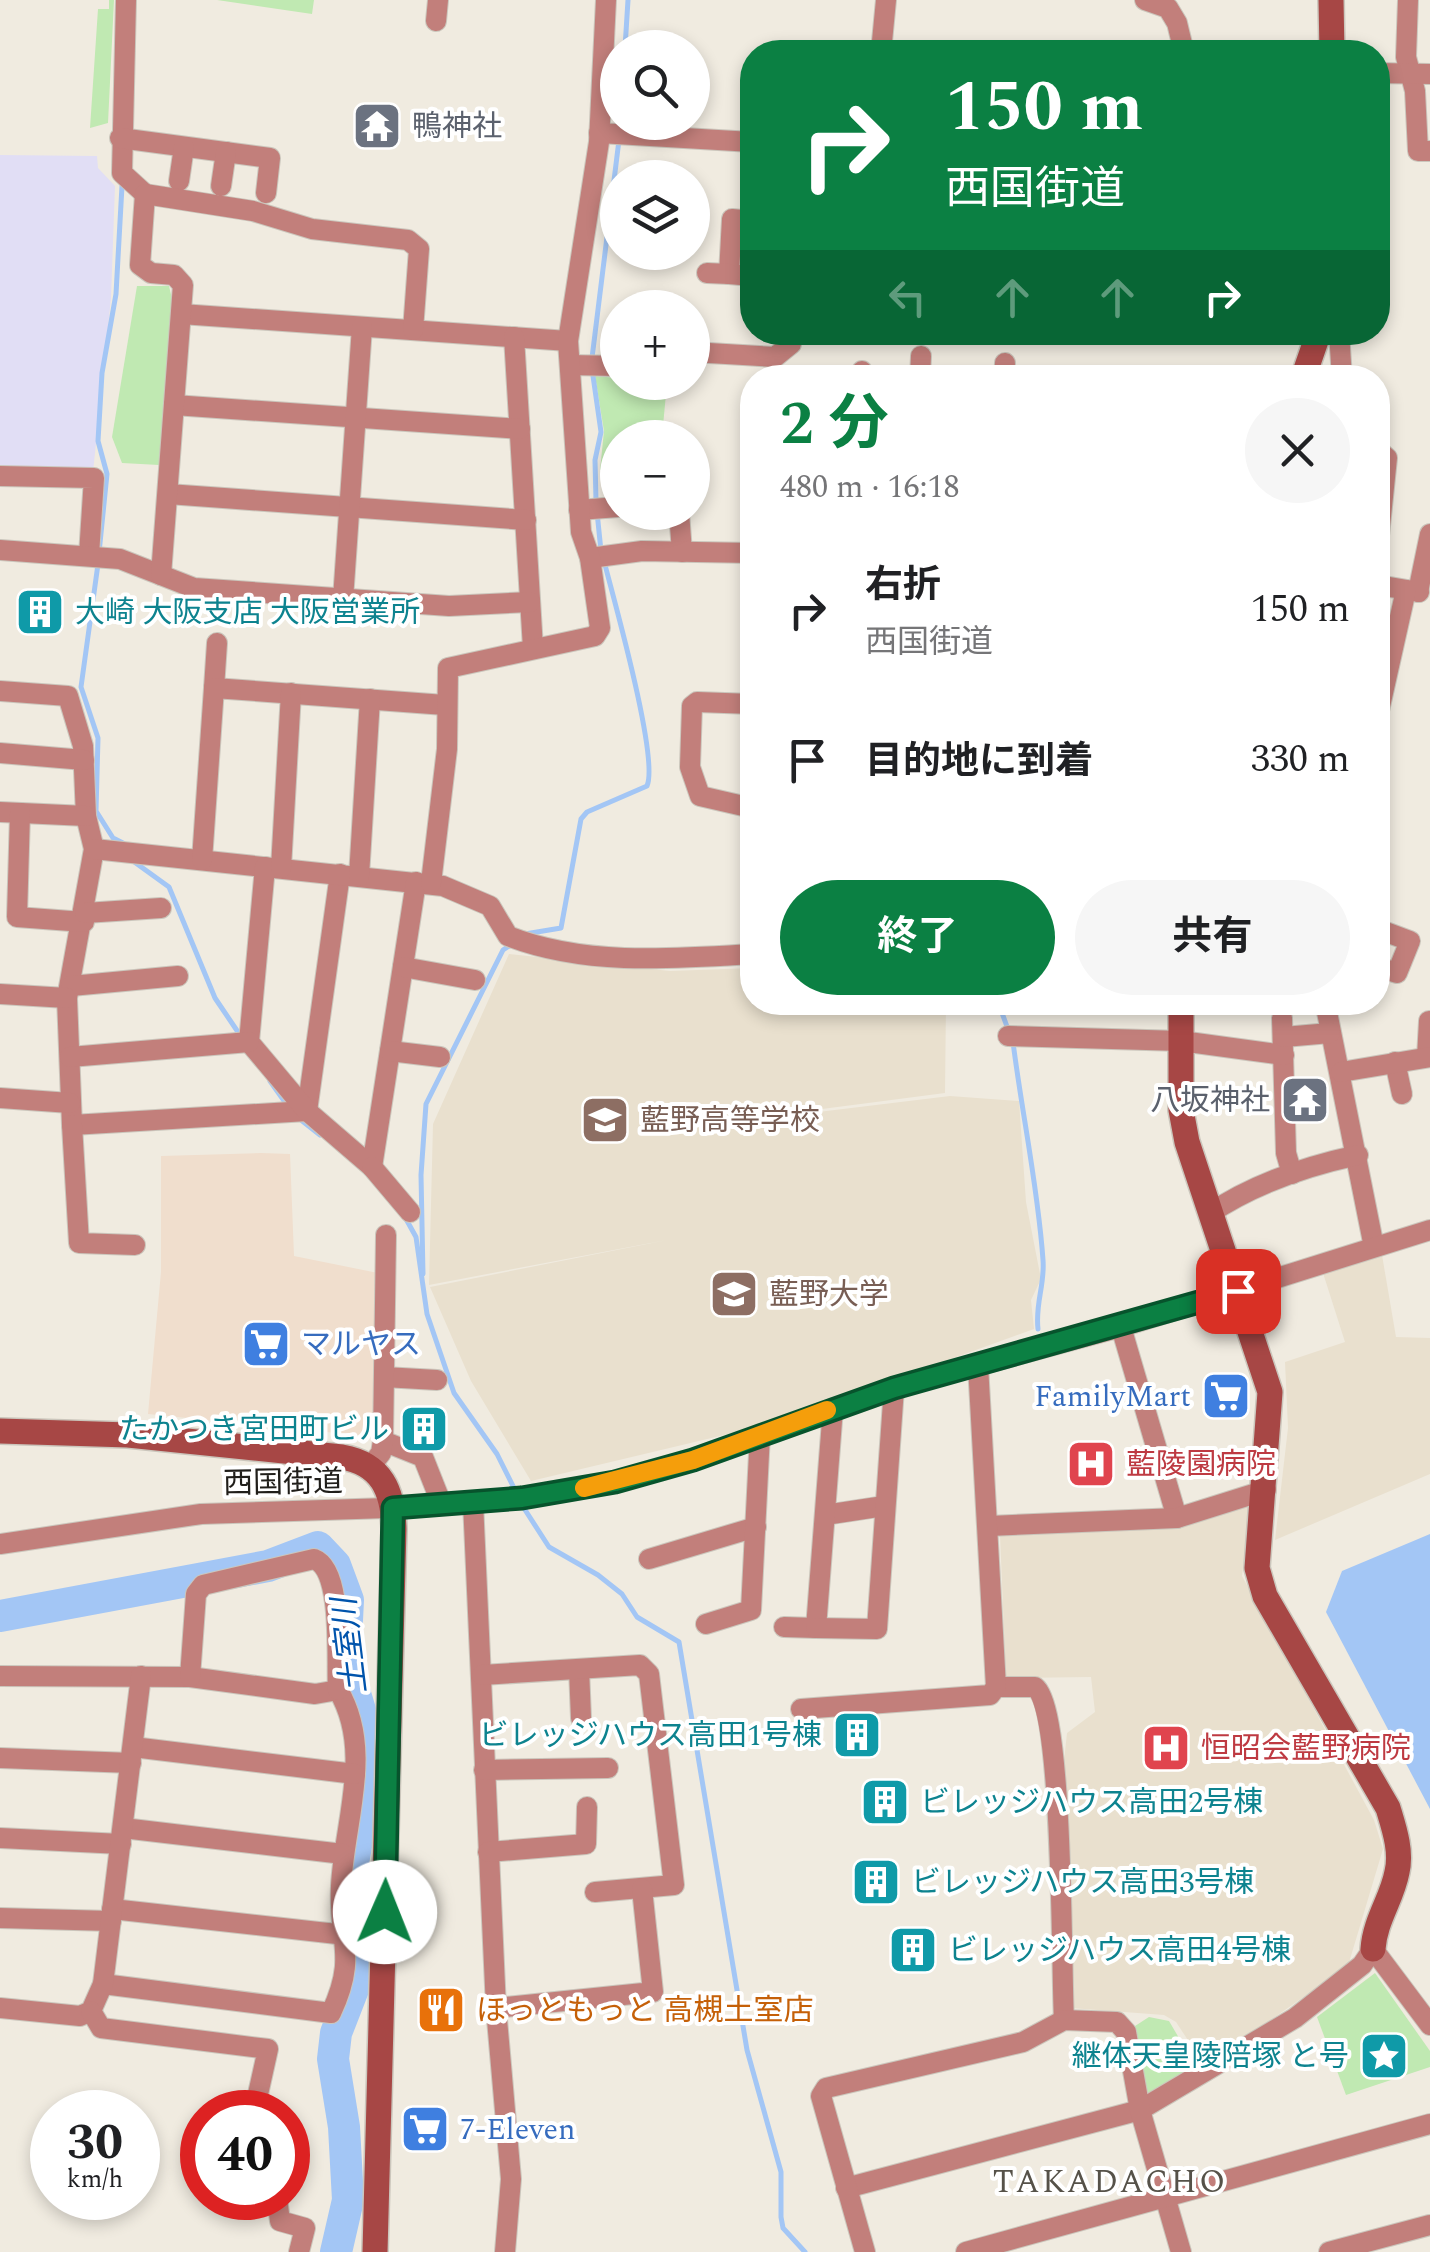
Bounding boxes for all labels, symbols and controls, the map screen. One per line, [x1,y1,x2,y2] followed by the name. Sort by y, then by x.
[600,30,710,530] map controls
[600,30,710,140] button: search
[945,55,1143,161] text: 150 m
[780,80,910,210] icon: right
[351,100,403,152] temple icon: 鴨神社
[412,104,502,150] place label: 鴨神社
[945,155,1125,224] text: 西国街道
[600,160,710,270] button: layers
[880,270,935,325] icon: left
[985,270,1040,325] icon: ahead
[1090,270,1145,325] icon: ahead
[1195,270,1250,325] icon: right
[600,290,710,400] button: +
[780,379,889,471] text: 2 分
[1245,398,1350,503] button: close
[600,420,710,530] button: −
[780,463,960,512] text: 480 m · 16:18
[865,557,941,615] text: 右折
[1251,581,1350,639] text: 150 m
[780,583,835,638] icon: right
[14,586,66,638] building icon: 大崎 大阪支店 大阪営業所
[75,590,420,636] place label: 大崎 大阪支店 大阪営業所
[865,618,993,667] text: 西国街道
[1251,731,1350,789] text: 330 m
[780,733,835,788] icon: arrive
[865,733,1093,791] text: 目的地に到着
[780,880,1055,995] button: 終了
[1075,880,1350,995] button: 共有
[1279,1074,1331,1126] temple icon: 八坂神社
[1150,1078,1270,1124] place label: 八坂神社
[579,1094,631,1146] school or university icon: 藍野高等学校
[640,1098,820,1144] place label: 藍野高等学校
[1196,1249,1281,1334] pin
[1211,1264,1266,1319] icon: arrive
[708,1268,760,1320] school or university icon: 藍野大学
[769,1272,889,1318] place label: 藍野大学
[240,1318,292,1370] supermarket icon: マルヤス
[301,1322,421,1368] place label: マルヤス
[1200,1370,1252,1422] supermarket icon: FamilyMart
[1034,1374,1191,1420] place label: FamilyMart
[398,1403,450,1455] building icon: たかつき宮田町ビル
[119,1407,389,1453] place label: たかつき宮田町ビル
[1065,1438,1117,1490] hospital icon: 藍陵園病院
[1126,1442,1276,1488] place label: 藍陵園病院
[223,1459,343,1507] street label: 西国街道
[320,1592,381,1696] water label: 土室川
[831,1709,883,1761] building icon: ビレッジハウス高田1号棟
[479,1713,822,1759] place label: ビレッジハウス高田1号棟
[1140,1722,1192,1774] hospital icon: 恒昭会藍野病院
[1201,1726,1411,1772] place label: 恒昭会藍野病院
[859,1776,911,1828] building icon: ビレッジハウス高田2号棟
[920,1780,1263,1826] place label: ビレッジハウス高田2号棟
[850,1856,902,1908] building icon: ビレッジハウス高田3号棟
[333,1860,437,1964] position arrow
[911,1860,1254,1906] place label: ビレッジハウス高田3号棟
[887,1924,939,1976] building icon: ビレッジハウス高田4号棟
[948,1928,1291,1974] place label: ビレッジハウス高田4号棟
[415,1984,467,2036] restaurant icon: ほっともっと 高槻土室店
[476,1988,814,2034] place label: ほっともっと 高槻土室店
[1358,2030,1410,2082] place icon: 継体天皇陵陪塚 と号
[1072,2034,1349,2080] place label: 継体天皇陵陪塚 と号
[180,2090,310,2220] speed limit sign: 40
[399,2103,451,2155] supermarket icon: 7-Eleven
[67,2105,123,2181] text: 30
[460,2107,576,2153] place label: 7-Eleven
[992,2158,1228,2207] district label: TAKADACHO
[67,2161,123,2199] text: km/h

